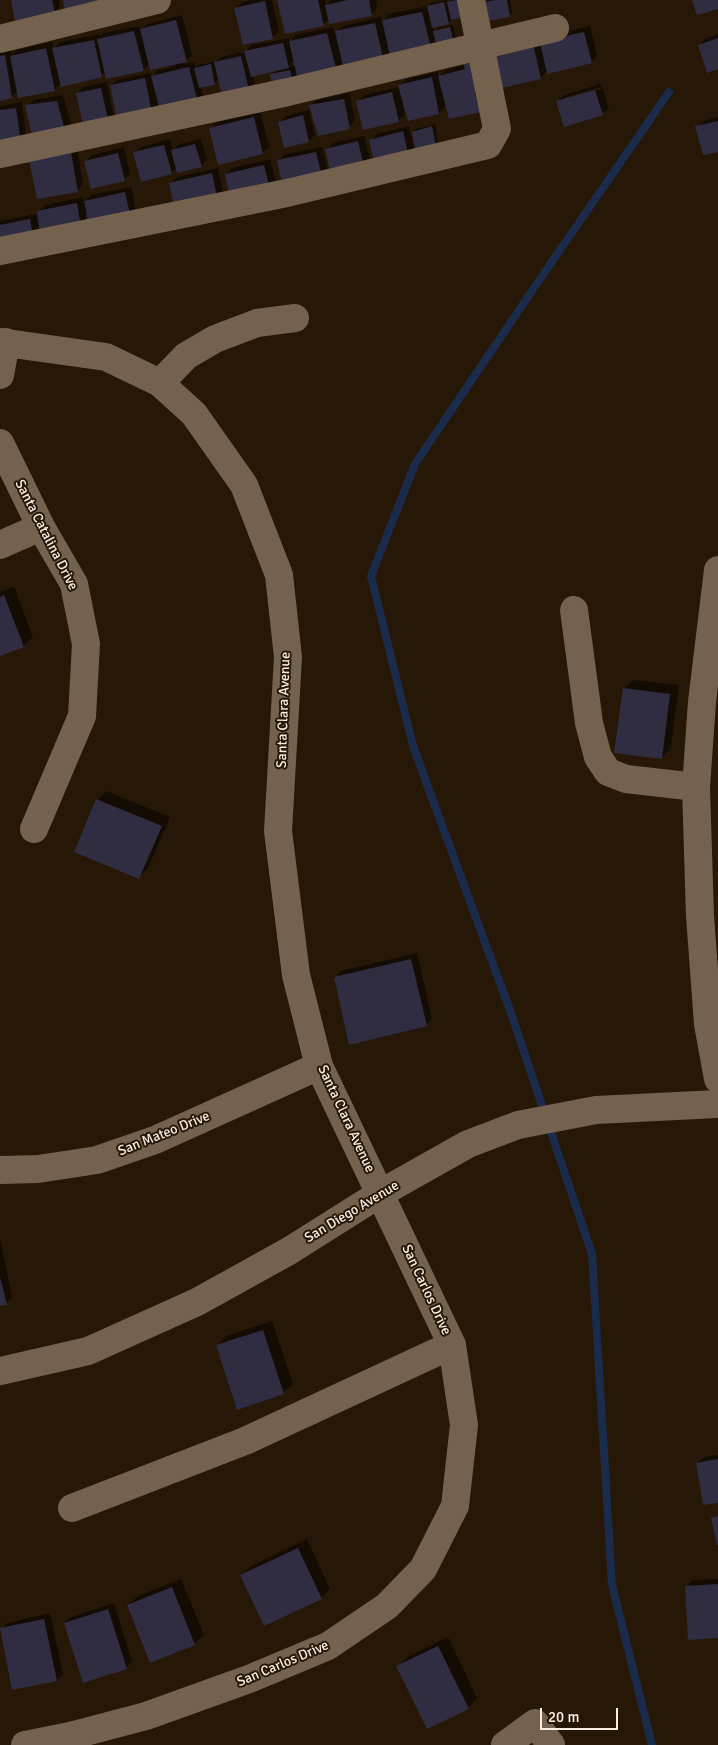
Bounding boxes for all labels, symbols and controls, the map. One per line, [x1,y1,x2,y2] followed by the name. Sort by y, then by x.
[11,477,81,593] street label: Santa Catalina Drive
[274,652,294,768] street label: Santa Clara Avenue
[314,1063,378,1175] street label: Santa Clara Avenue
[116,1108,212,1160] street label: San Mateo Drive
[302,1177,402,1247] street label: San Diego Avenue
[398,1242,454,1338] street label: San Carlos Drive
[235,1637,331,1691] street label: San Carlos Drive
[543,1698,620,1730] scale bar
[548,1708,579,1726] text: 20 m

